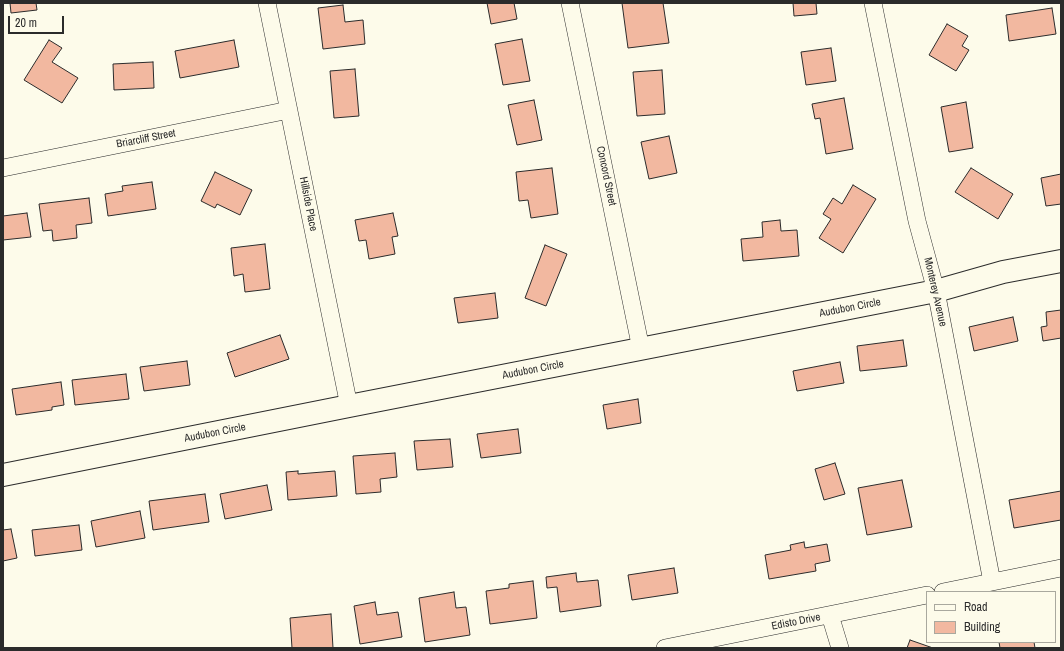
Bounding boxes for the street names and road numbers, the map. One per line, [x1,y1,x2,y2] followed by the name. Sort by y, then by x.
[115,127,177,151] street label: Briarcliff Street
[593,145,619,207] street label: Concord Street
[296,176,320,232] street label: Hillside Place
[921,256,949,328] street label: Monterey Avenue
[818,296,882,320] street label: Audubon Circle
[501,358,565,382] street label: Audubon Circle
[183,421,247,445] street label: Audubon Circle
[770,611,822,633] street label: Edisto Drive

